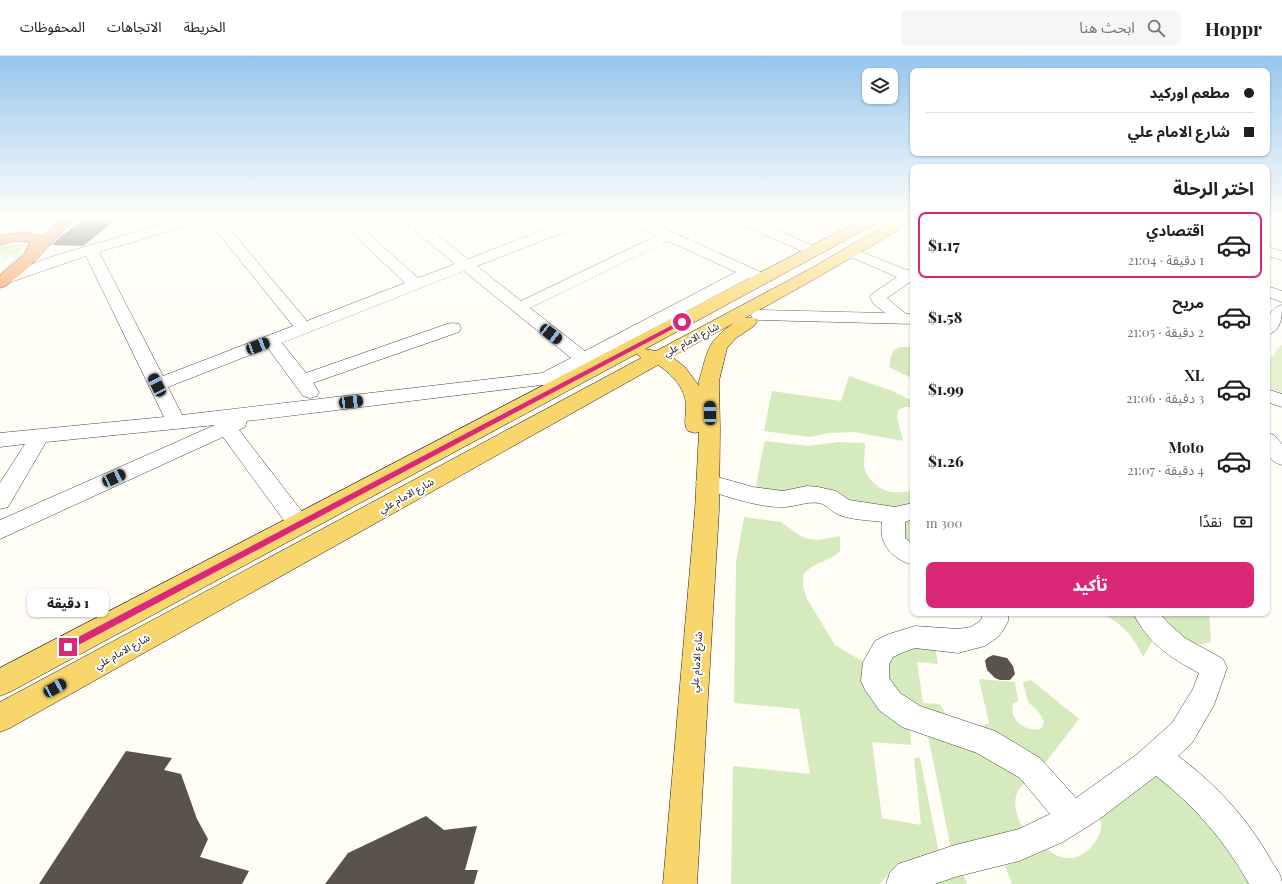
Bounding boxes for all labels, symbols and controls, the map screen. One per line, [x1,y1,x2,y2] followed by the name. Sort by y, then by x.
[901,10,1181,46] search box
[1205,15,1262,41] text: Hoppr
[20,17,85,36] text: المحفوظات
[107,17,162,36] text: الاتجاهات
[184,17,226,36] text: الخريطة
[1079,17,1135,37] text: ابحث هنا
[1145,17,1167,39] icon: search
[862,68,898,104] map controls
[862,68,898,104] button: layers
[1150,82,1230,102] text: مطعم اوركيد
[1128,121,1230,141] text: شارع الامام علي
[1173,176,1254,200] text: اختر الرحلة
[1146,220,1204,240] text: اقتصادي
[1216,227,1252,263] icon: car
[928,235,960,255] text: $1.17
[1128,251,1204,268] text: 1 دقيقة · 21:04
[1172,292,1204,312] text: مريح
[1216,299,1252,335] icon: car
[928,307,962,327] text: $1.58
[673,313,691,331] route start
[661,318,722,361] street label: شارع الامام علي
[538,322,564,346] car
[1127,323,1204,340] text: 2 دقيقة · 21:05
[245,336,271,356] car
[1184,365,1204,385] text: XL
[1216,371,1252,407] icon: car
[146,372,168,398] car
[928,379,964,399] text: $1.99
[1126,389,1204,406] text: 3 دقيقة · 21:06
[338,395,364,409] car
[704,401,716,425] car
[1168,437,1204,457] text: Moto
[1216,443,1252,479] icon: car
[928,451,964,471] text: $1.26
[1127,461,1204,478] text: 4 دقيقة · 21:07
[101,467,127,489] car
[376,474,437,518] street label: شارع الامام علي
[1199,511,1222,531] text: نقدًا
[1232,511,1254,533] icon: cash
[926,514,962,531] text: 300 m
[926,562,1254,608] button: تأكيد
[27,589,109,617] callout: 1 دقيقة
[47,594,89,611] text: 1 دقيقة
[92,630,153,674] street label: شارع الامام علي
[687,631,707,693] street label: شارع الامام علي
[59,638,77,656] route end
[42,677,68,699] car

